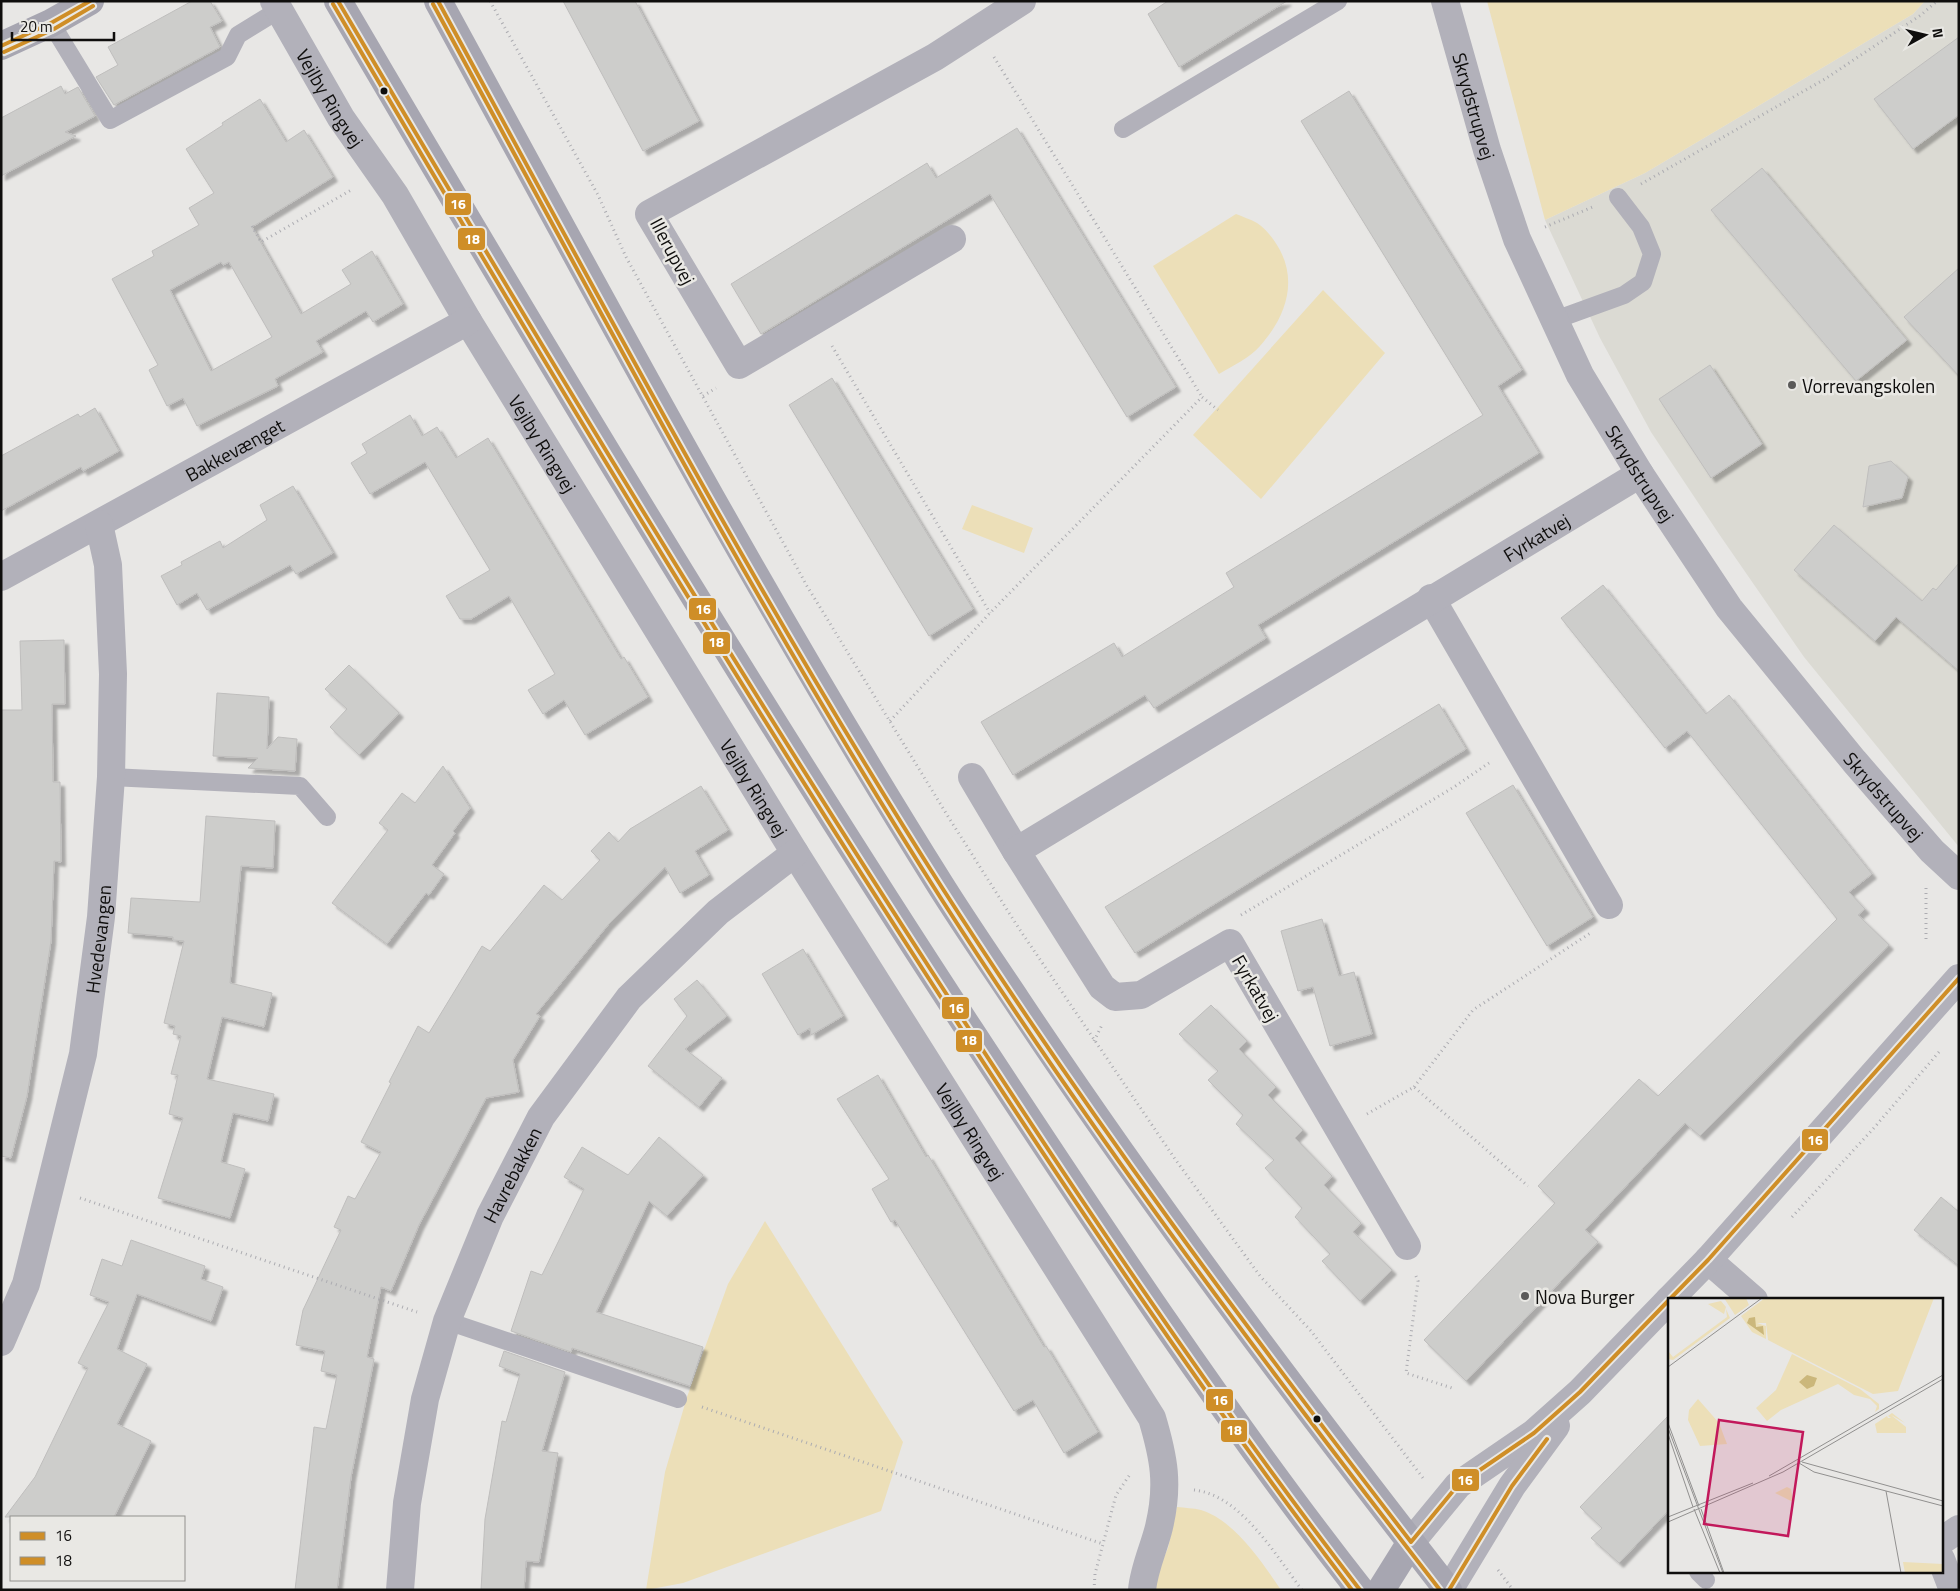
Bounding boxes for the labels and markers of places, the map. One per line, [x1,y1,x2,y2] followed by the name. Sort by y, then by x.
[379,86,389,96] unlabelled marker
[1802,371,1935,400] place label: Vorrevangskolen
[1786,379,1798,391] marker: Vorrevangskolen
[1535,1282,1635,1311] place label: Nova Burger
[1519,1290,1531,1302] marker: Nova Burger
[1312,1414,1322,1424] unlabelled marker

